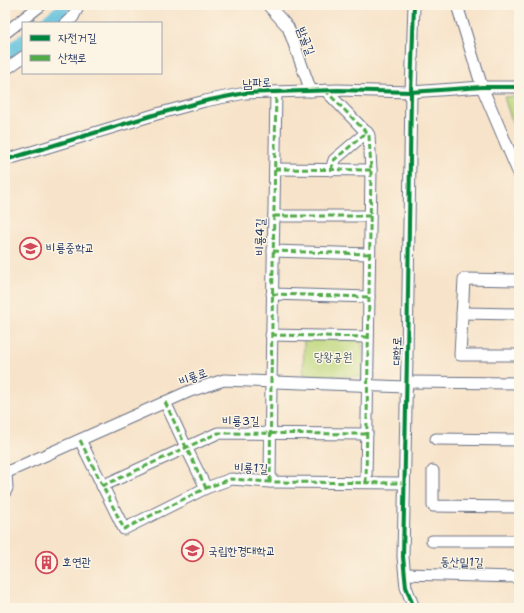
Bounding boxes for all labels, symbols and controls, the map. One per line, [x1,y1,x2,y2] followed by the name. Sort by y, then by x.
[22,22,162,74] legend
[293,25,319,58] street label: 밤골길
[58,30,97,46] text: 자전거길
[58,50,87,66] text: 산책로
[242,74,272,92] street label: 남파로
[252,218,268,256] street label: 비룡4길
[18,235,44,261] school or university icon: 비룡중학교
[46,240,94,256] place label: 비룡중학교
[389,336,405,366] street label: 대학로
[314,349,352,365] park label: 당왕공원
[177,365,209,389] street label: 비룡로
[222,413,260,429] street label: 비룡3길
[234,459,269,477] street label: 비룡1길
[179,538,205,564] school or university icon: 국립한경대학교
[208,543,276,559] place label: 국립한경대학교
[34,549,60,575] building icon: 호연관
[62,554,91,570] place label: 호연관
[440,554,484,570] street label: 동산밑1길

